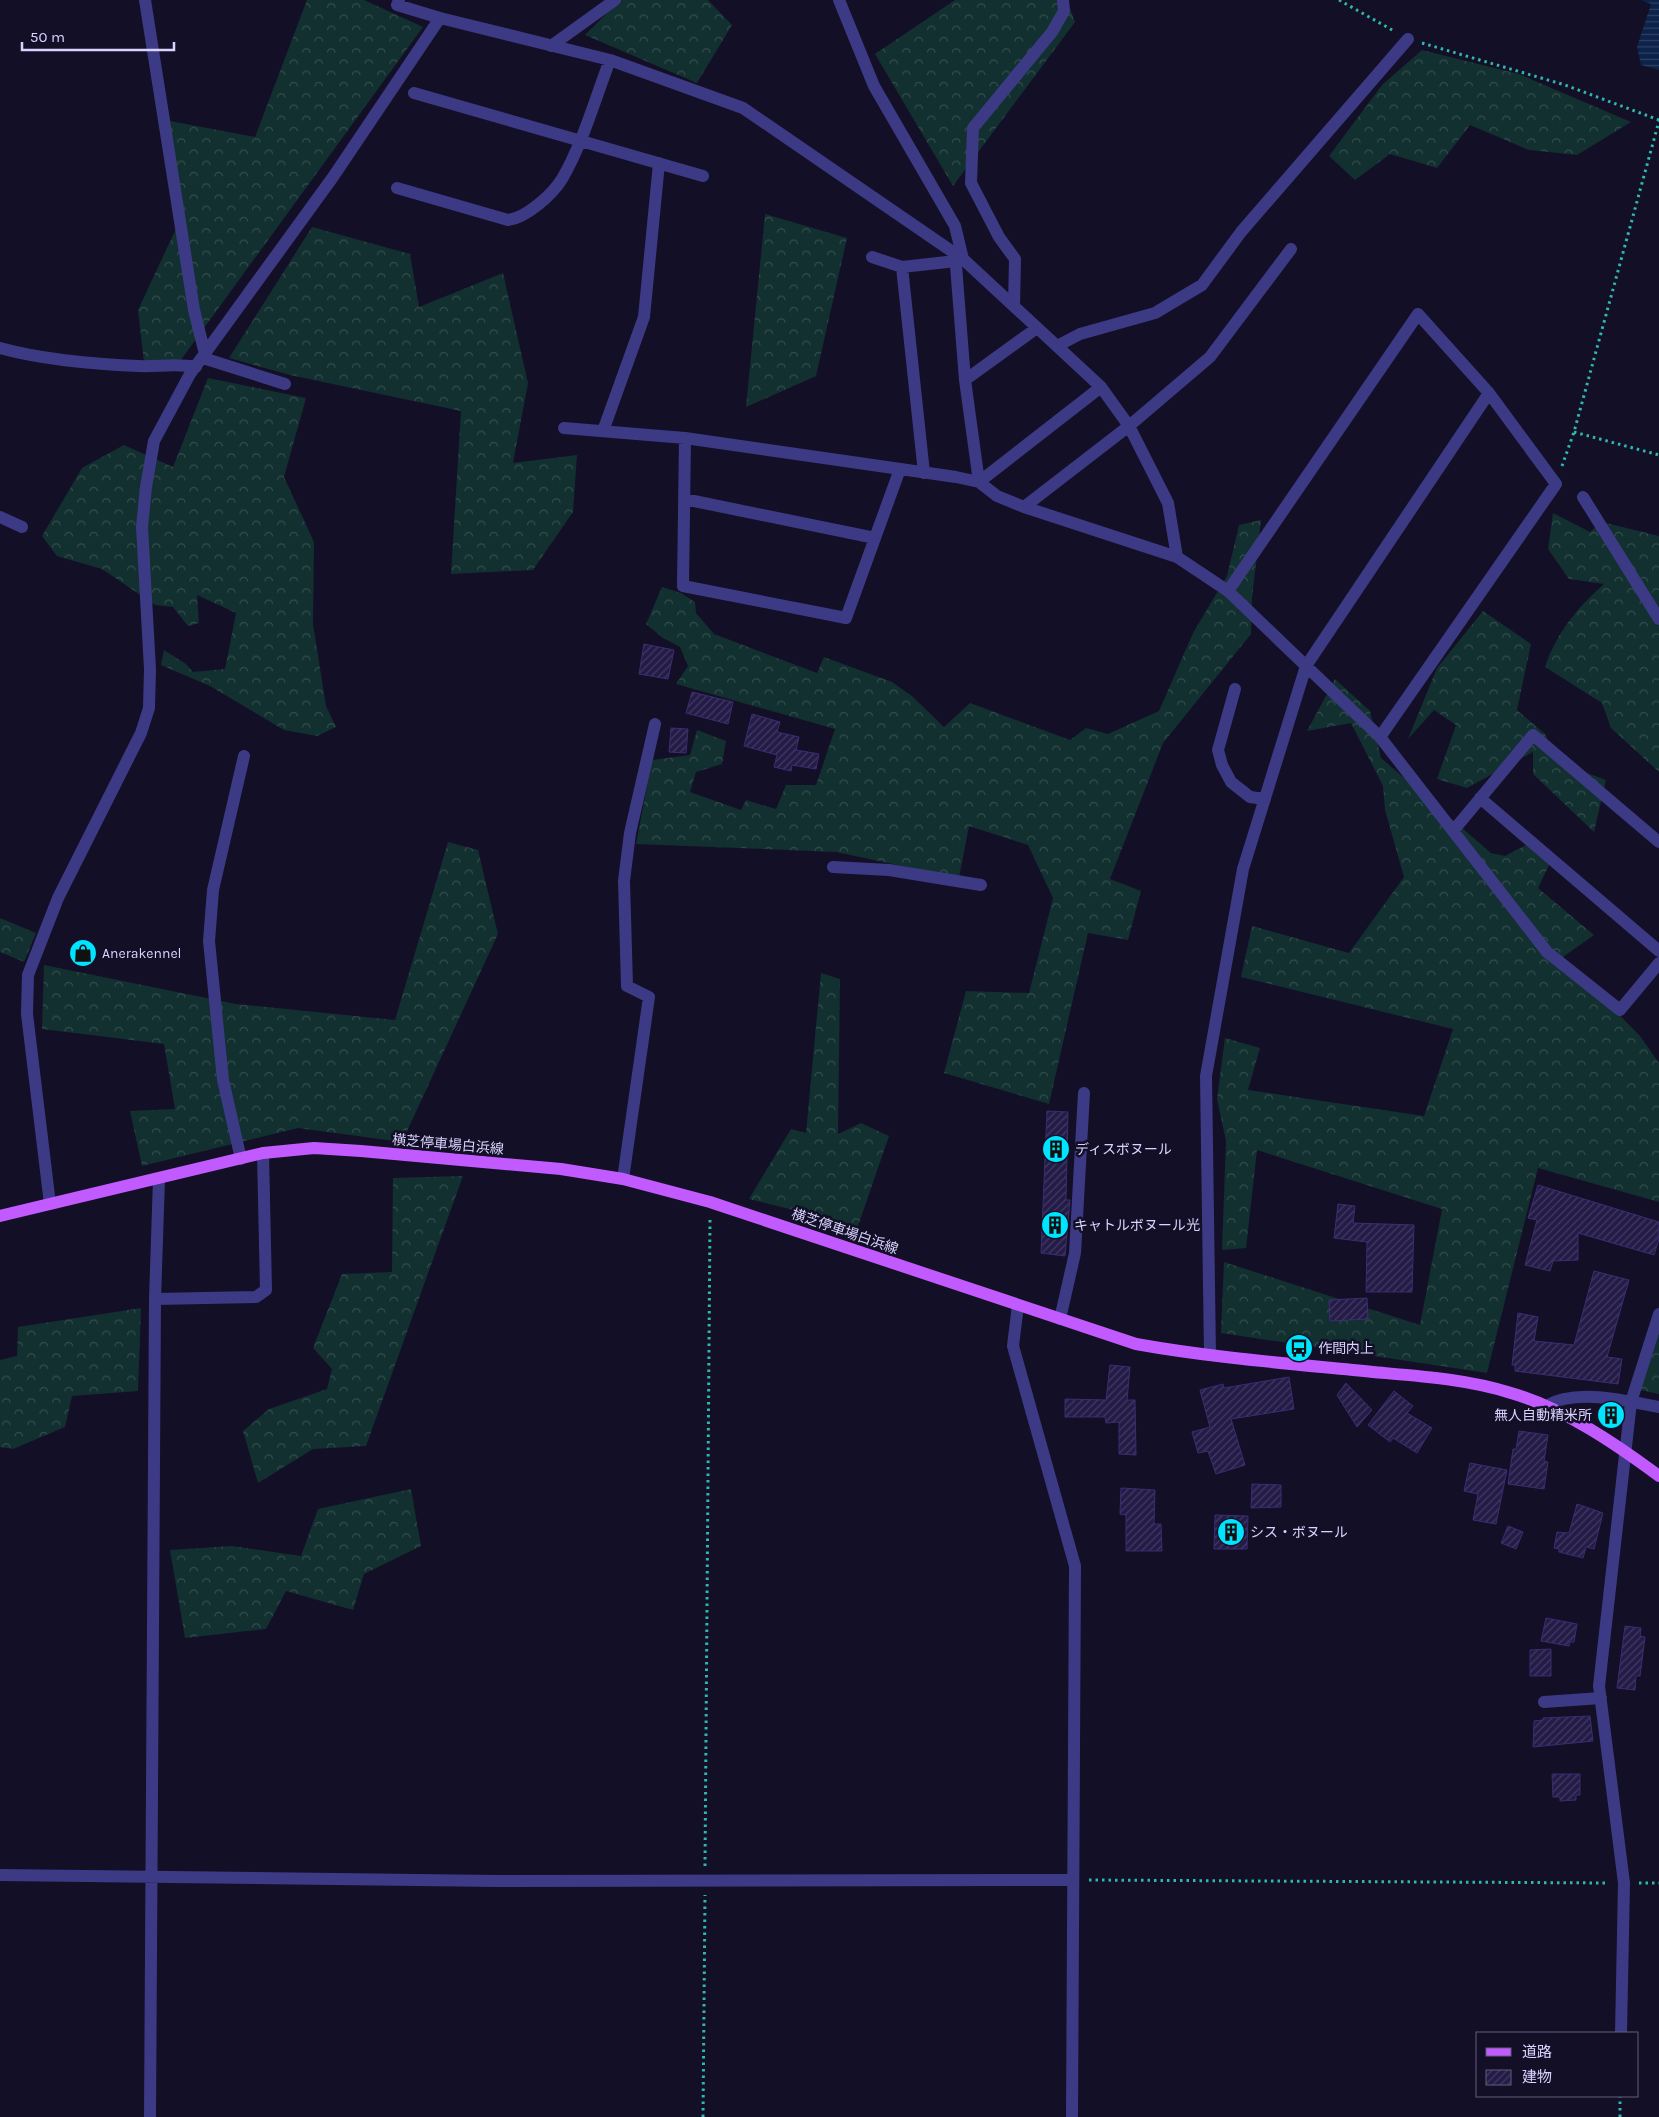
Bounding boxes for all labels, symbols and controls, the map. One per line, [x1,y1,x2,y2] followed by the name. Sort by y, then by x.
[22,20,175,52] scale bar
[30,28,65,46] text: 50 m
[68,938,98,968] shop icon: Anerakennel
[102,945,182,962] place label: Anerakennel
[391,1131,504,1158] street label: 横芝停車場白浜線
[1041,1134,1071,1164] building icon: ディスボヌール
[1075,1141,1172,1158] place label: ディスボヌール
[789,1205,901,1258] street label: 横芝停車場白浜線
[1040,1210,1070,1240] building icon: キャトルボヌール光
[1074,1217,1200,1234] place label: キャトルボヌール光
[1284,1333,1314,1363] bus stop icon: 作間内上
[1318,1340,1374,1357] place label: 作間内上
[1596,1400,1626,1430] building icon: 無人自動精米所
[1494,1407,1592,1424] place label: 無人自動精米所
[1216,1517,1246,1547] building icon: シス・ボヌール
[1250,1524,1348,1541] place label: シス・ボヌール
[1476,2032,1639,2097] legend
[1522,2043,1552,2061] text: 道路
[1522,2068,1552,2086] text: 建物

